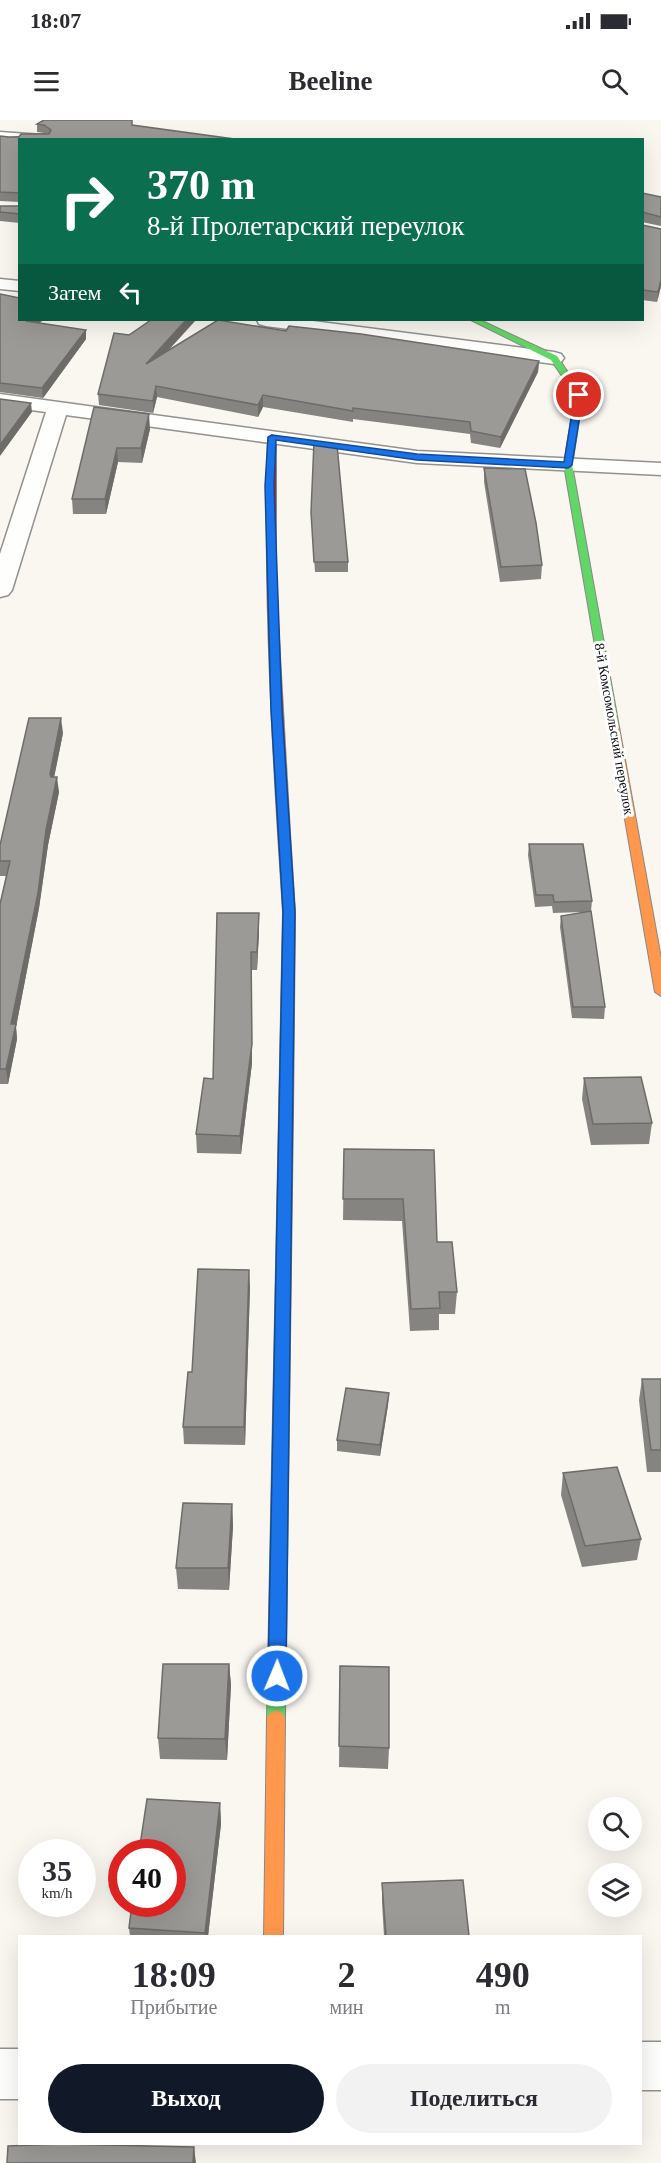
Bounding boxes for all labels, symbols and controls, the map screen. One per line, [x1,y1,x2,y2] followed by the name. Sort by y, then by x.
[30,8,81,33] text: 18:07
[30,65,63,98] icon: menu
[598,65,631,98] icon: search
[289,66,372,96] text: Beeline
[48,162,126,240] icon: right
[147,162,256,208] text: 370 m
[147,211,464,241] text: 8-й Пролетарский переулок
[114,276,147,309] icon: left
[48,280,102,305] text: Затем
[553,369,604,420] pin
[562,378,595,411] icon: arrive
[591,642,637,816] street label: 8-й Комсомольский переулок
[245,1644,309,1708] position arrow
[588,1797,642,1917] map controls
[588,1797,642,1851] button: search
[108,1839,186,1917] speed limit sign: 40
[42,1854,72,1887] text: 35
[588,1863,642,1917] button: layers
[42,1885,72,1901] text: km/h
[132,1955,216,1995] text: 18:09
[338,1955,356,1995] text: 2
[476,1955,530,1995] text: 490
[130,1996,217,2018] text: Прибытие
[330,1996,364,2018] text: мин
[495,1996,511,2018] text: m
[48,2064,324,2133] button: Выход
[336,2064,612,2133] button: Поделиться

